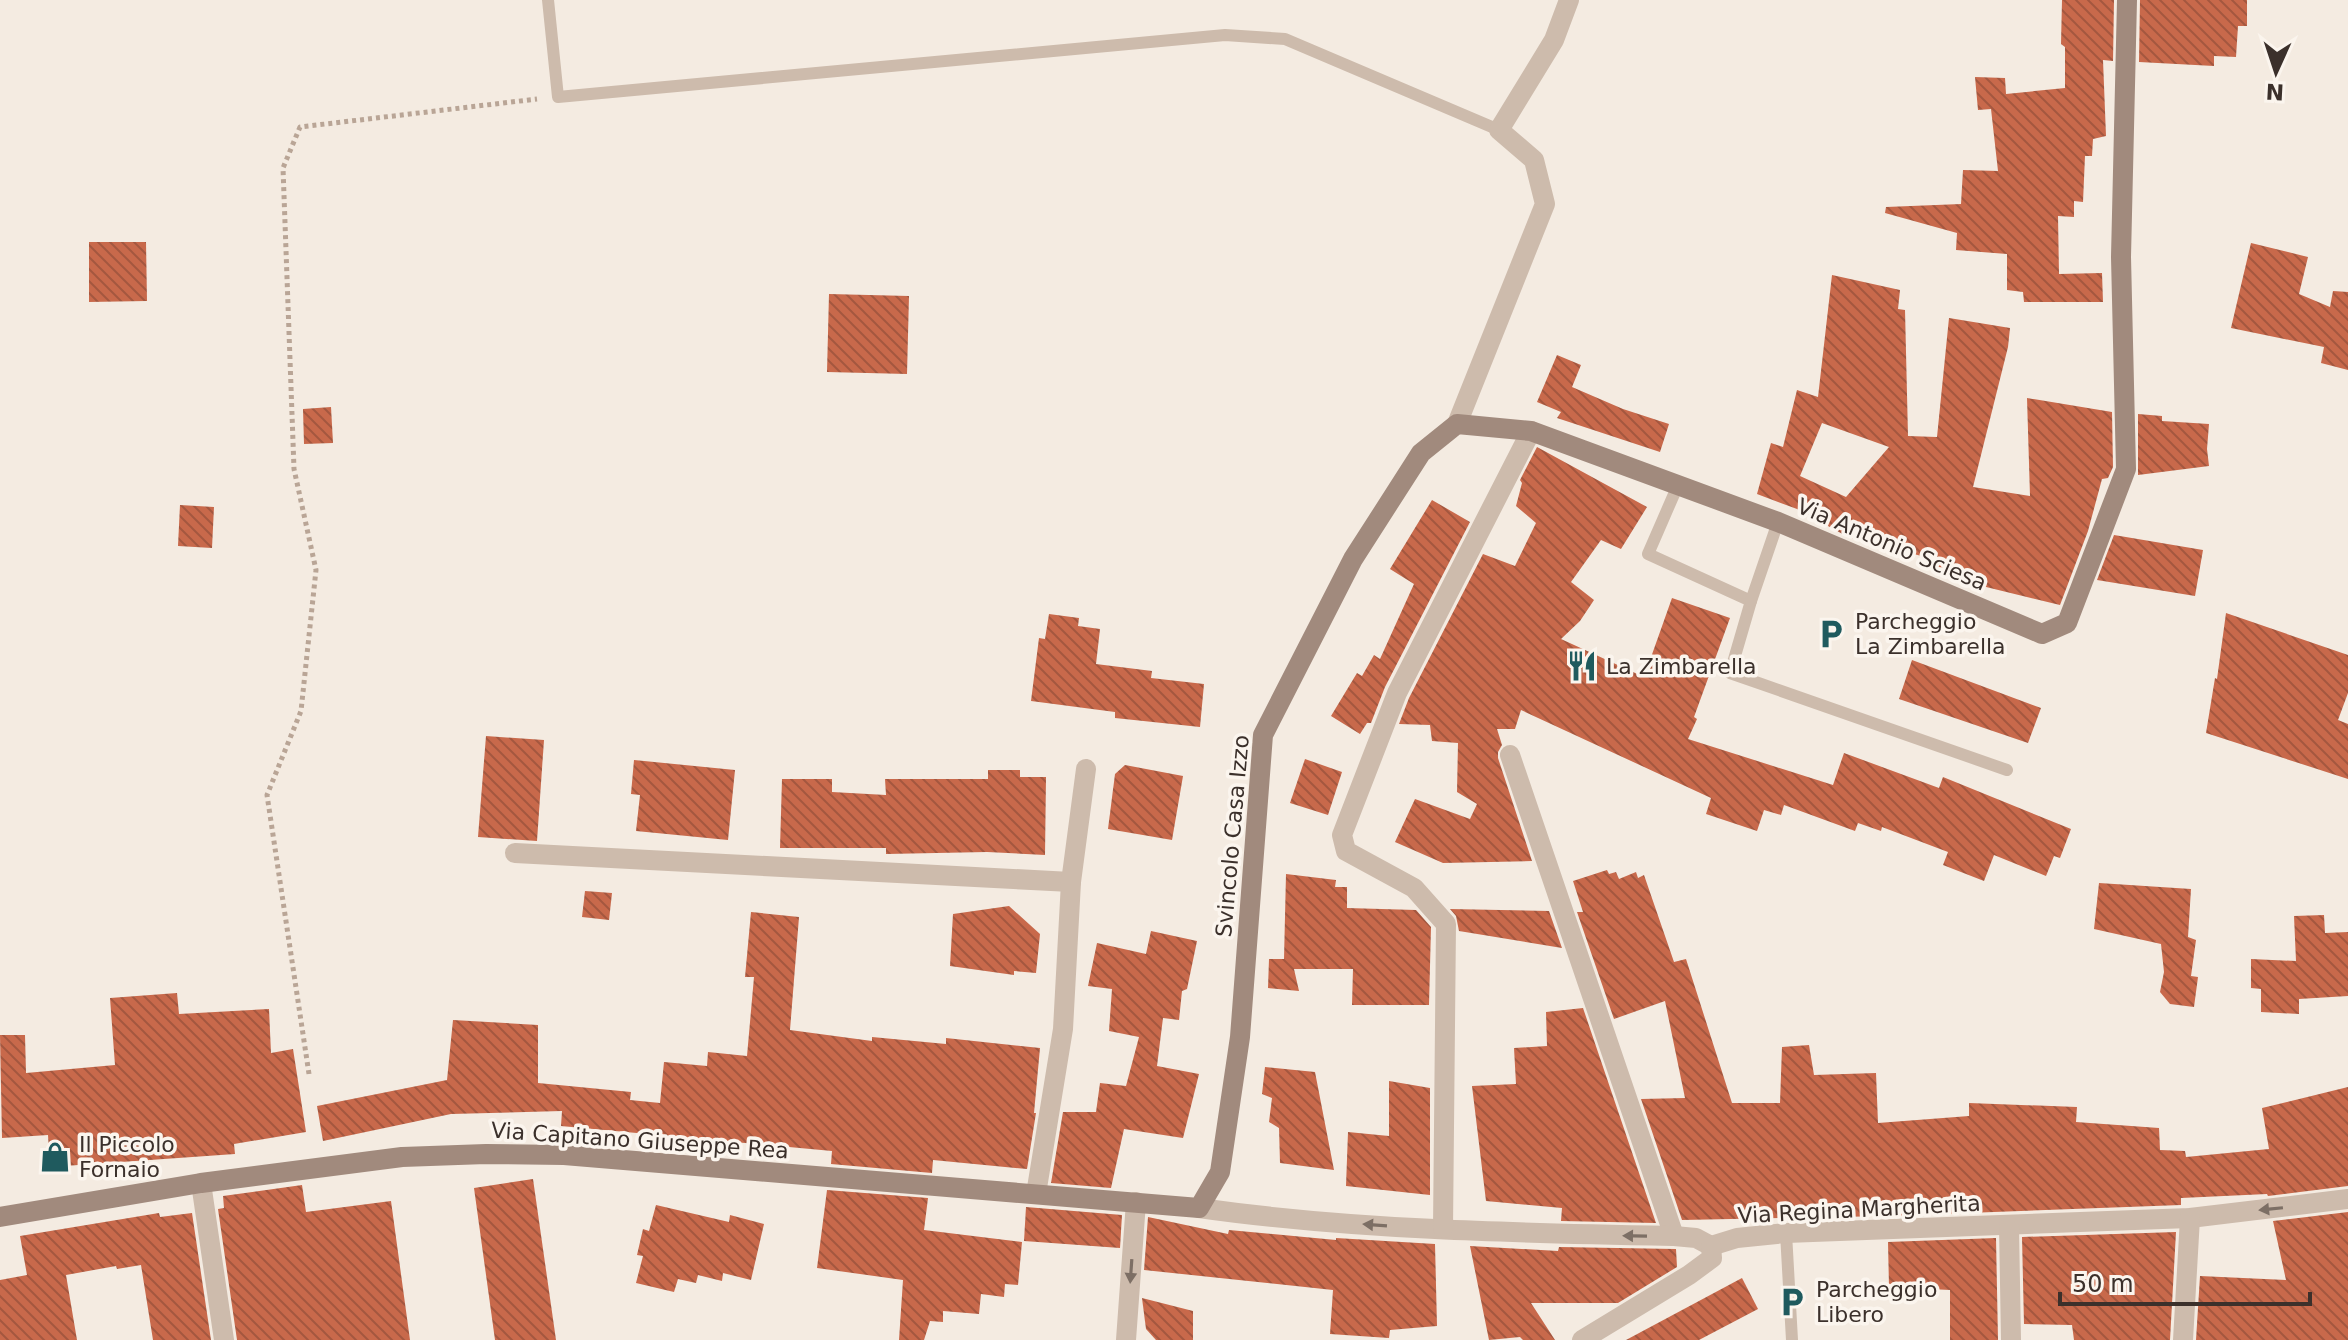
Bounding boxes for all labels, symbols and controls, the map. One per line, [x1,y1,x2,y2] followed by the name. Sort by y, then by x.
[2236,32,2316,112] north arrow
[2265,79,2285,104] text: N
[1793,493,1990,596] street label: Via Antonio Sciesa
[1855,609,2006,659] place label: Parcheggio La Zimbarella
[1814,617,1848,651] parking icon: Parcheggio La Zimbarella
[1565,649,1599,683] restaurant icon: La Zimbarella
[1606,654,1757,679] place label: La Zimbarella
[1211,734,1254,938] street label: Svincolo Casa Izzo
[490,1118,790,1163] street label: Via Capitano Giuseppe Rea
[79,1132,175,1182] place label: Il Piccolo Fornaio
[38,1140,72,1174] shop icon: Il Piccolo Fornaio
[1737,1191,1981,1228] street label: Via Regina Margherita
[2258,1202,2283,1215] one-way arrow
[1362,1218,1387,1231] one-way arrow
[1622,1229,1647,1242] one-way arrow
[2060,1256,2310,1306] scale bar
[1124,1259,1137,1284] one-way arrow
[2072,1270,2134,1298] text: 50 m
[1816,1277,1937,1327] place label: Parcheggio Libero
[1775,1285,1809,1319] parking icon: Parcheggio Libero

